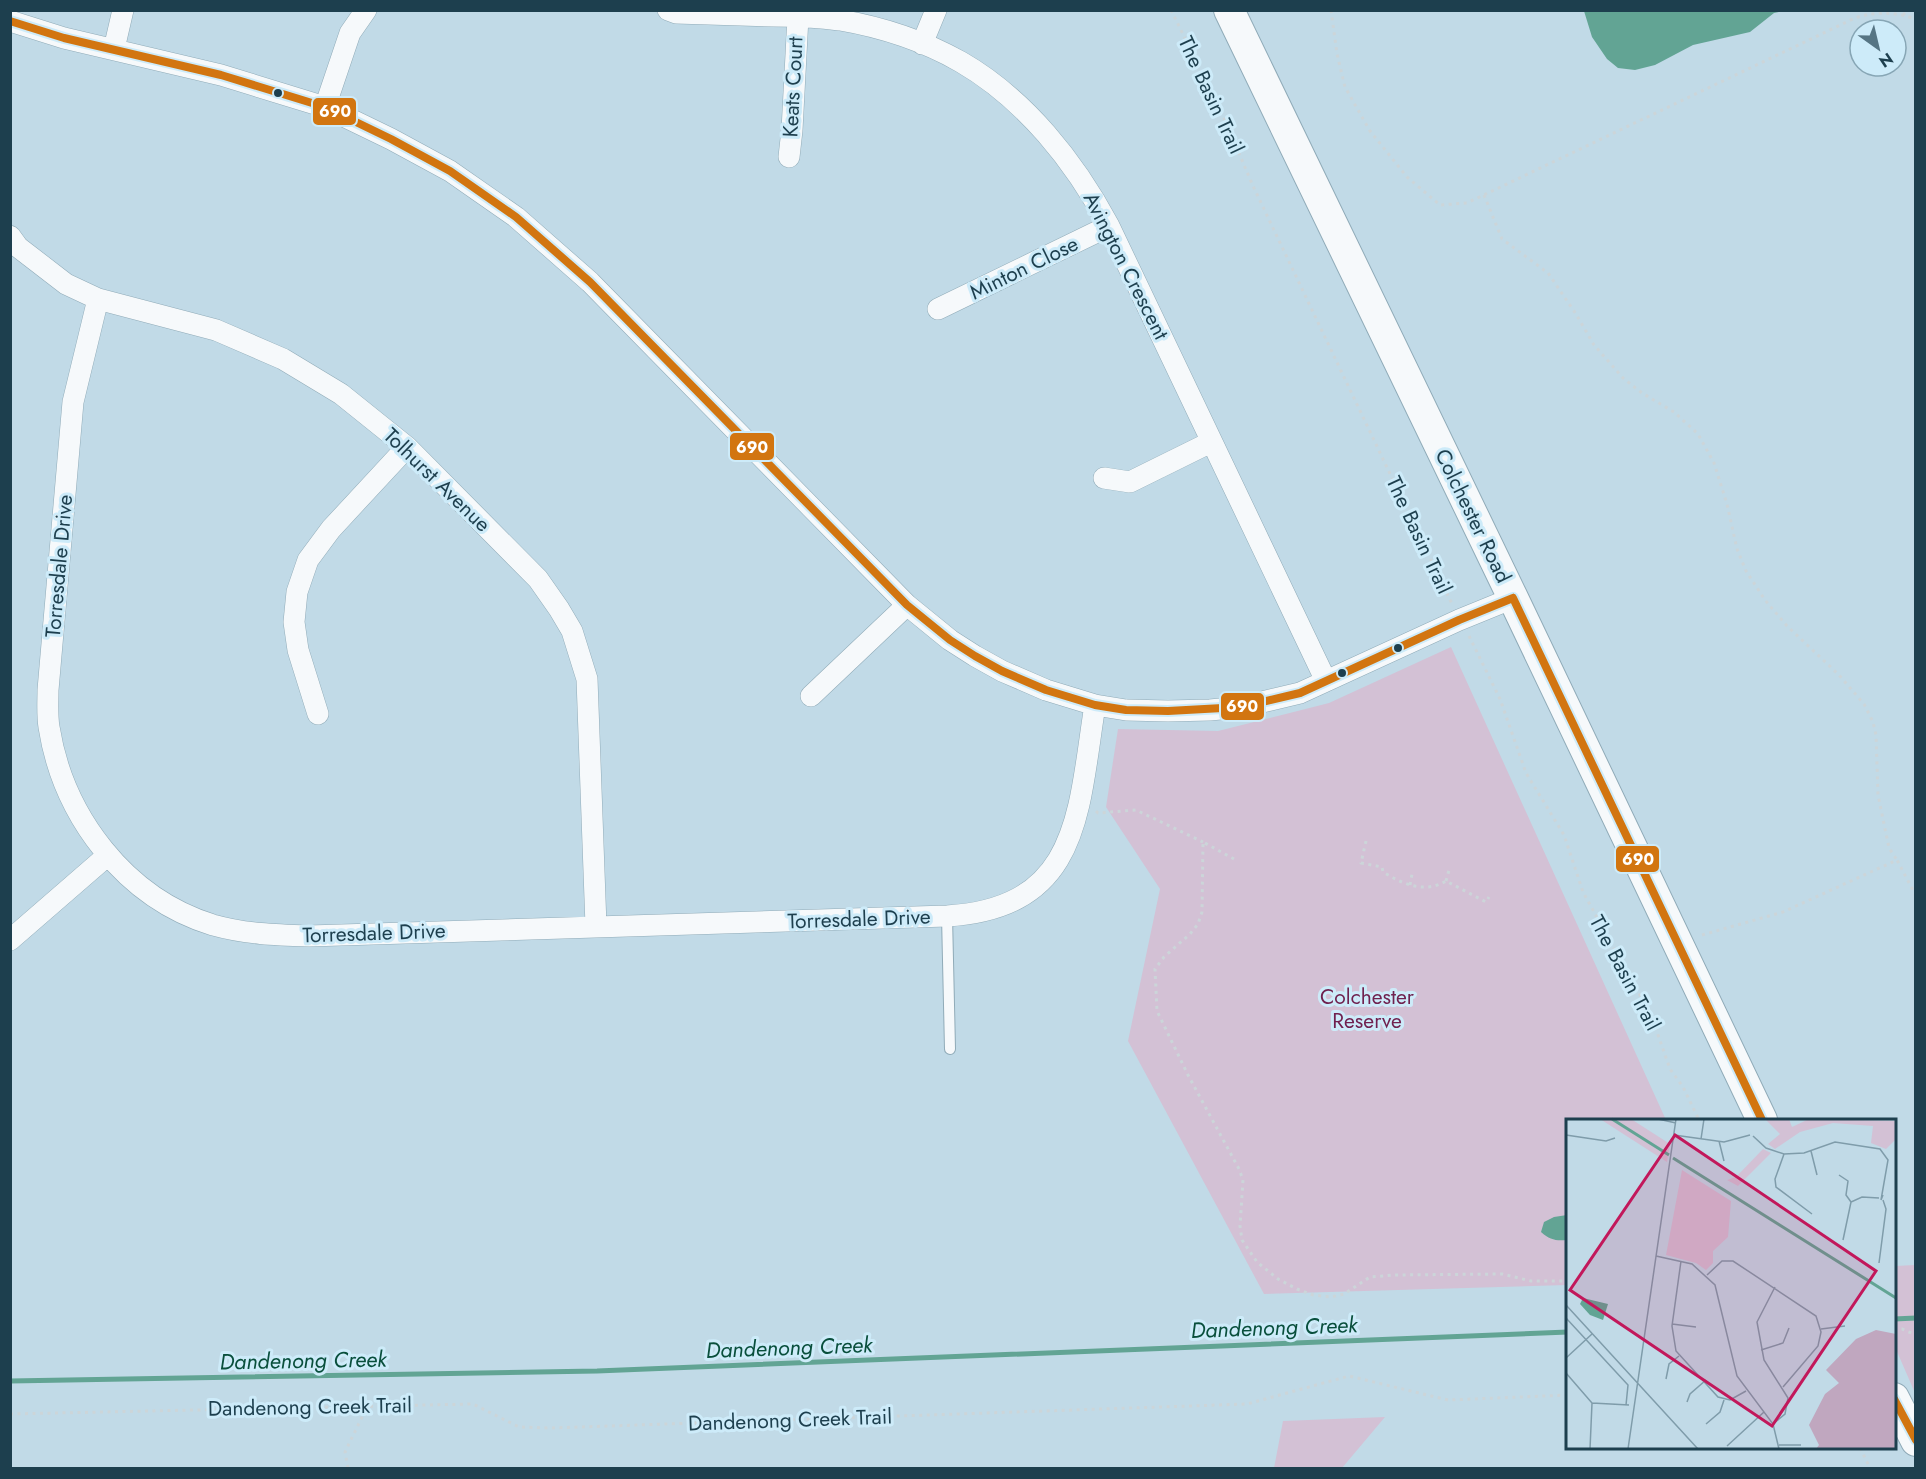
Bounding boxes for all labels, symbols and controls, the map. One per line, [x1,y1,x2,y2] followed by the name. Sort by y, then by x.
[1848,18,1908,78] north arrow
[1171,31,1251,159] street label: The Basin Trail
[775,36,811,138] street label: Keats Court
[1874,47,1898,73] text: N
[272,87,284,99] unlabelled marker
[312,97,357,126] line badge: 690
[319,100,351,123] text: 690
[1076,187,1176,345] street label: Avington Crescent
[965,229,1083,307] street label: Minton Close
[377,421,497,539] street label: Tolhurst Avenue
[729,432,775,461] line badge: 690
[736,436,768,459] text: 690
[1428,444,1518,588] street label: Colchester Road
[1379,471,1459,599] street label: The Basin Trail
[38,493,80,639] street label: Torresdale Drive
[1392,642,1404,654] unlabelled marker
[1336,667,1348,679] unlabelled marker
[1220,692,1265,721] line badge: 690
[1226,695,1258,718] text: 690
[1615,845,1660,873] line badge: 690
[1622,848,1654,871] text: 690
[787,902,931,936] street label: Torresdale Drive
[1582,910,1668,1036] street label: The Basin Trail
[302,916,446,950] street label: Torresdale Drive
[1320,982,1415,1036] park label: Colchester Reserve
[1566,1119,1896,1449] inset map
[1190,1308,1360,1346] water label: Dandenong Creek
[705,1328,875,1366] water label: Dandenong Creek
[219,1343,388,1377] water label: Dandenong Creek
[208,1390,412,1424] street label: Dandenong Creek Trail
[687,1401,893,1439] street label: Dandenong Creek Trail

